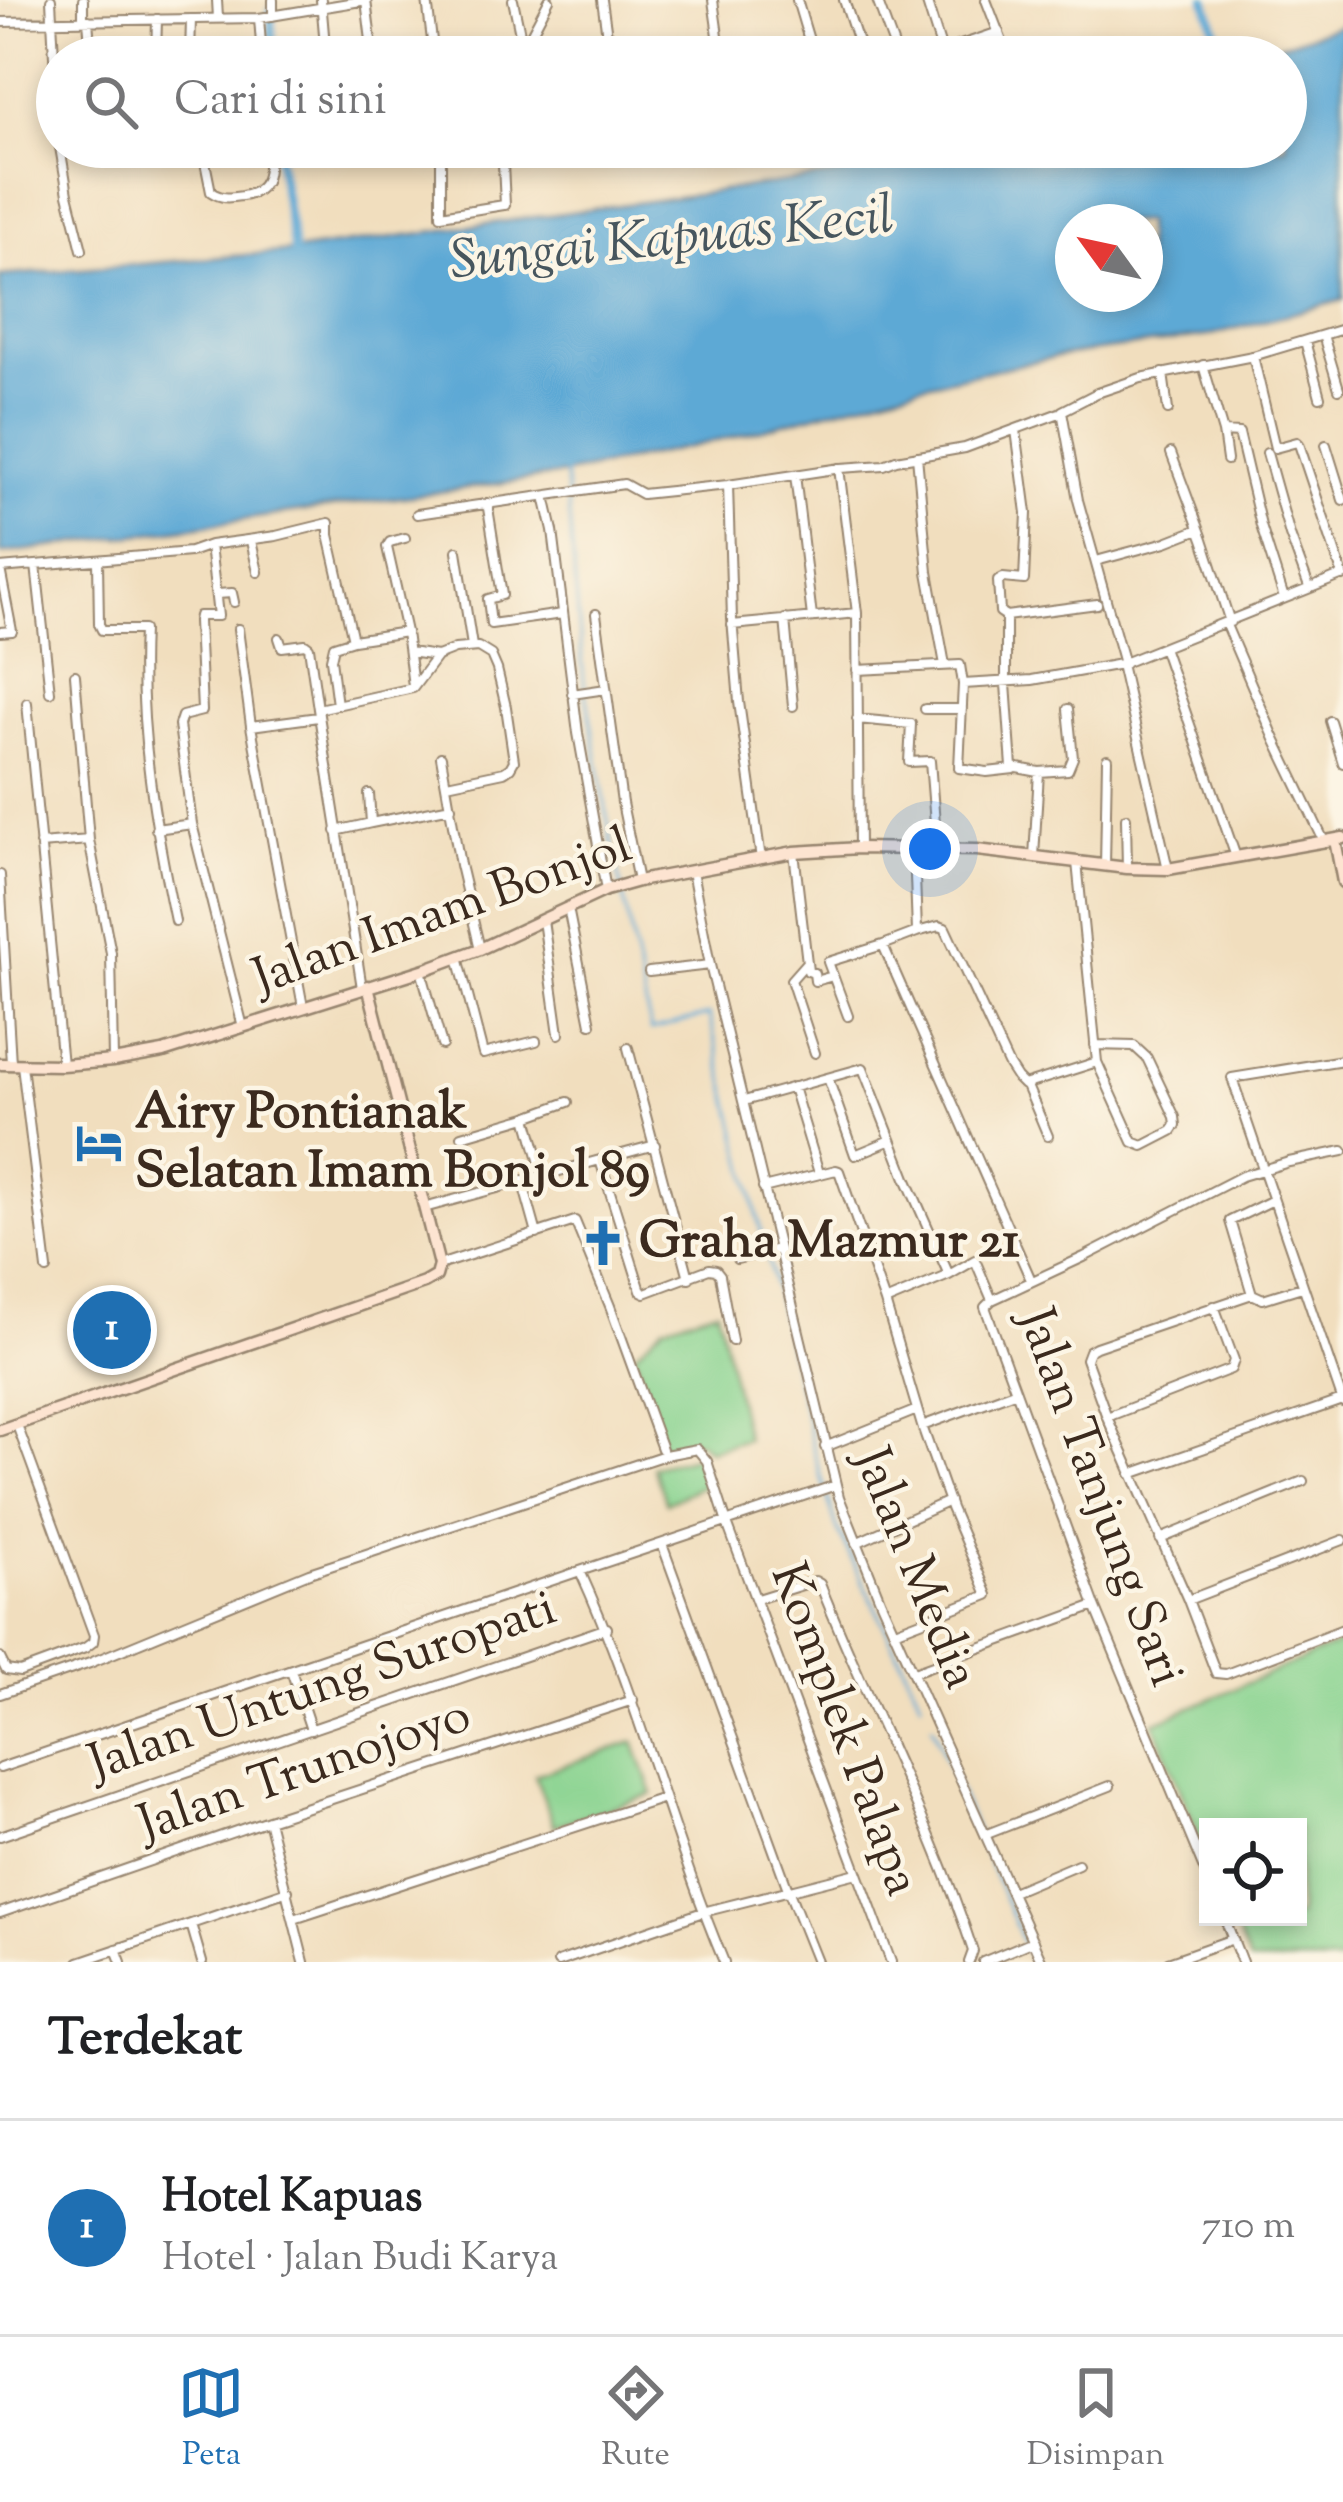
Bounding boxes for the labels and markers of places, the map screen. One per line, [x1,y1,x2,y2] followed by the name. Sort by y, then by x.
[135,1078,650,1210] place label: Airy Pontianak Selatan Imam Bonjol 89
[74,1118,124,1168] hotel icon: Airy Pontianak Selatan Imam Bonjol 89
[639,1207,1020,1280] place label: Graha Mazmur 21
[578,1218,628,1268] church icon: Graha Mazmur 21
[73,1285,151,1375] pin: 1

